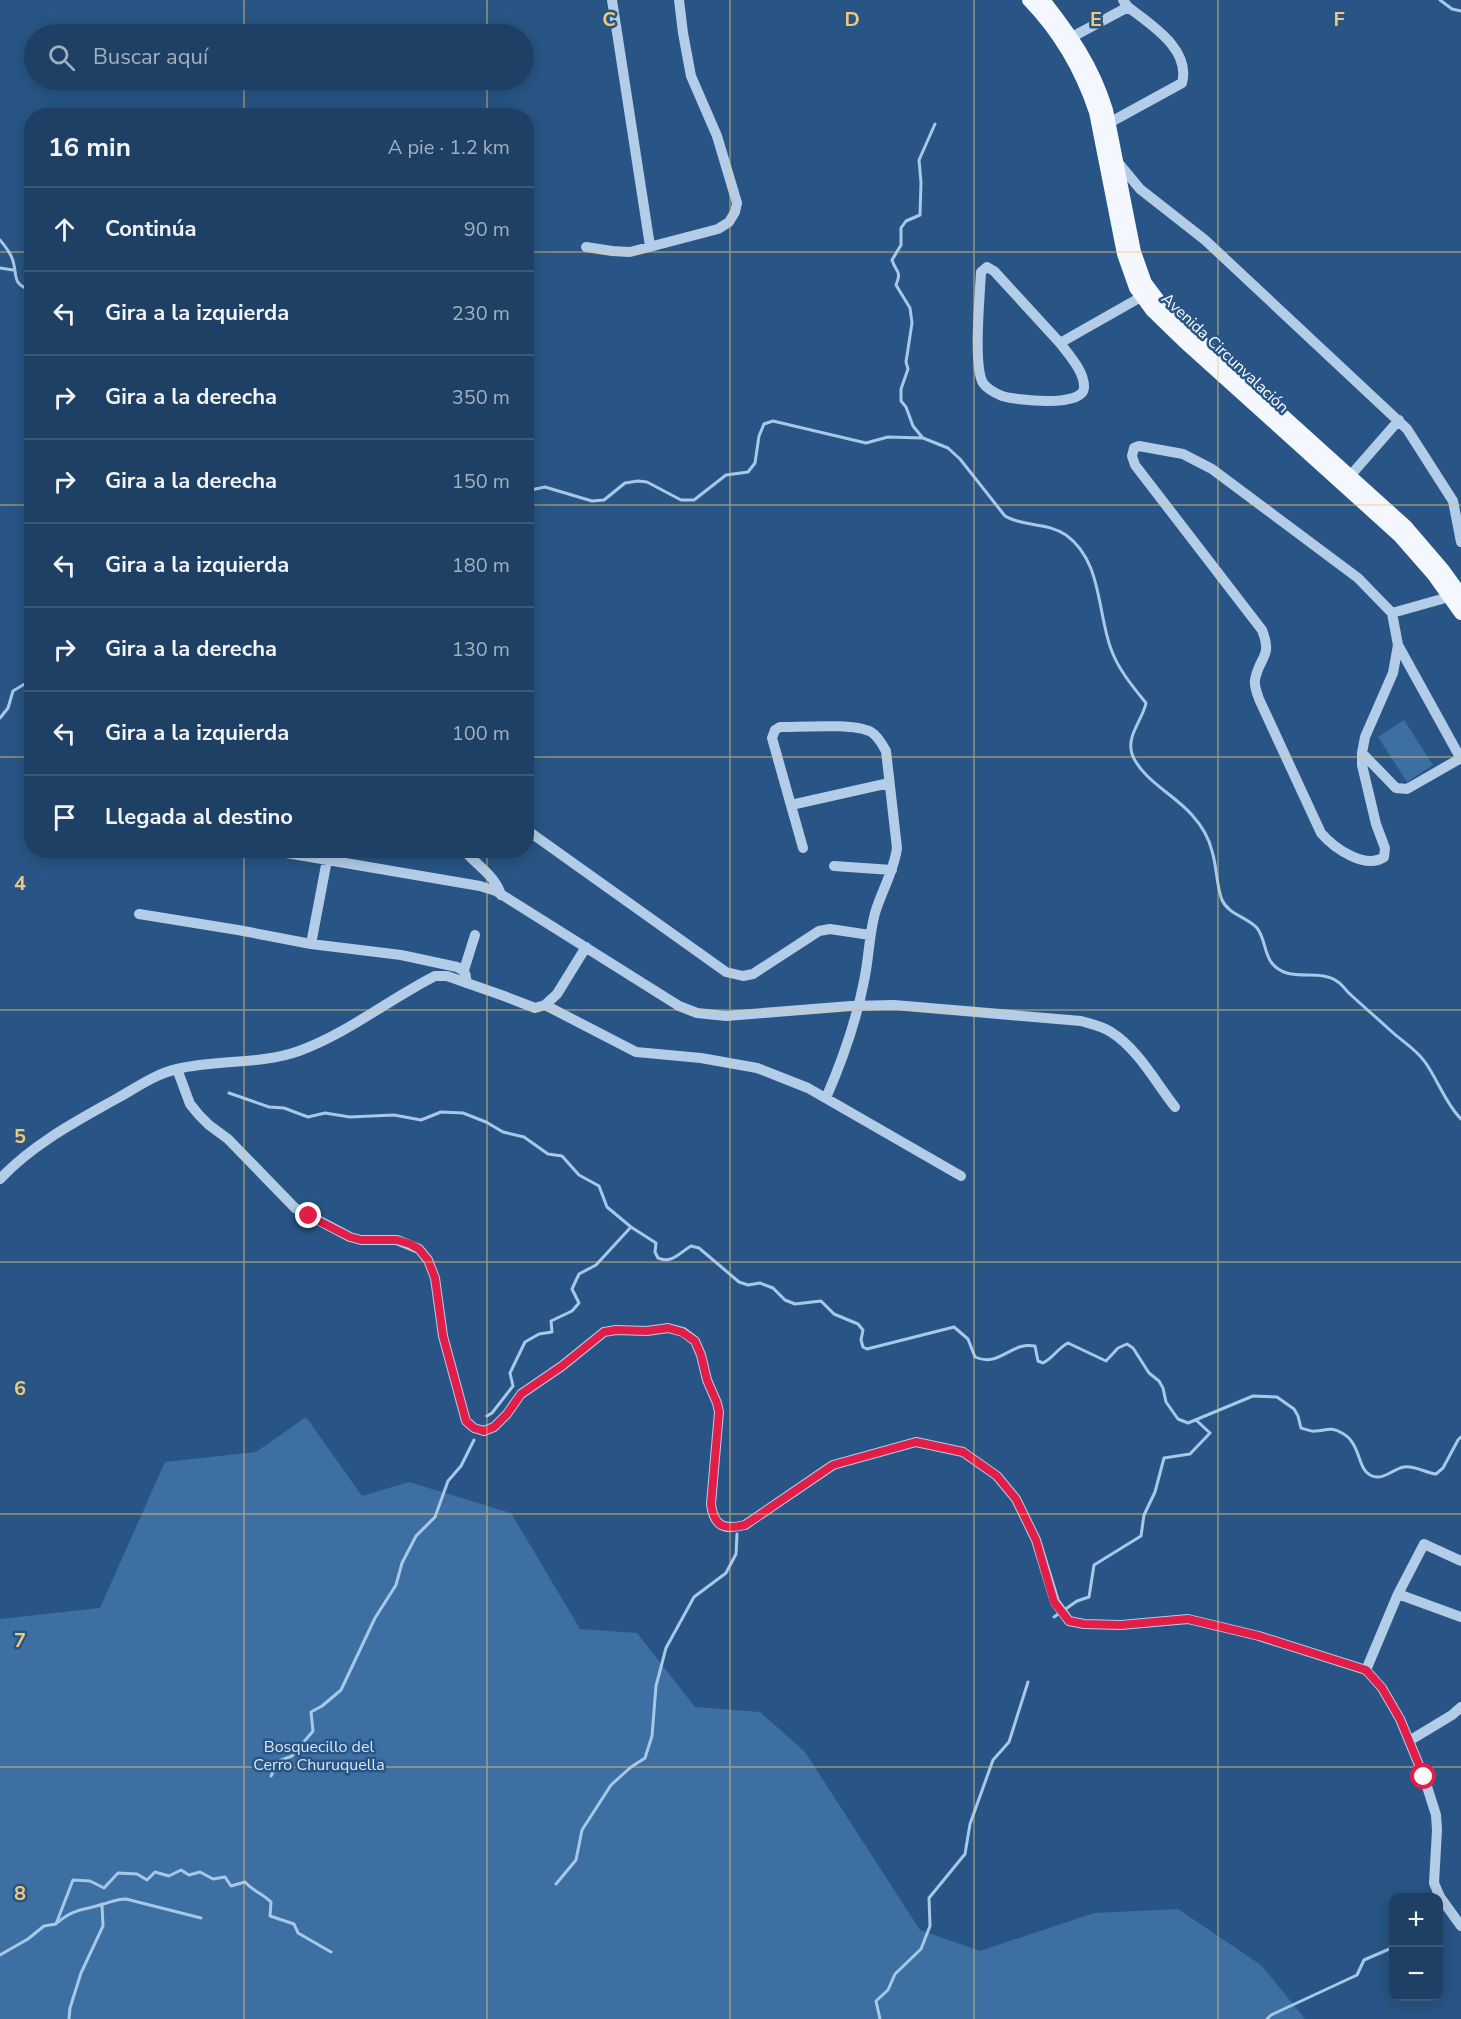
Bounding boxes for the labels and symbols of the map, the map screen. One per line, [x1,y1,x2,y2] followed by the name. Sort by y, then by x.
[602,6,616,33] text: C
[844,6,860,33] text: D
[1090,6,1102,33] text: E
[1333,6,1345,33] text: F
[1156,288,1294,418] street label: Avenida Circunvalación
[14,870,26,897] text: 4
[14,1123,26,1150] text: 5
[295,1202,321,1228] route end
[14,1375,26,1402] text: 6
[14,1627,26,1654] text: 7
[253,1736,385,1776] park label: Bosquecillo del Cerro Churuquella
[1410,1763,1436,1789] route start
[14,1880,26,1907] text: 8

